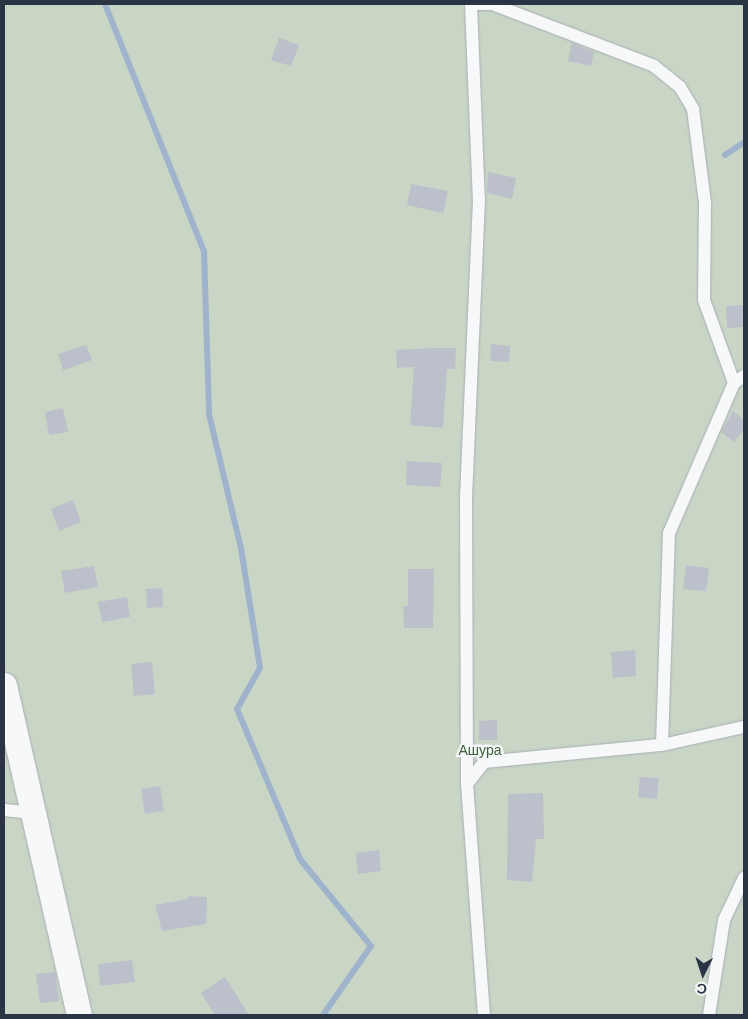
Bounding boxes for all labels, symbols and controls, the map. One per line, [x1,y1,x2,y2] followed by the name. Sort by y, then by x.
[459,742,501,758] park label: Ашура
[678,949,728,999] north arrow
[696,981,708,997] text: С

